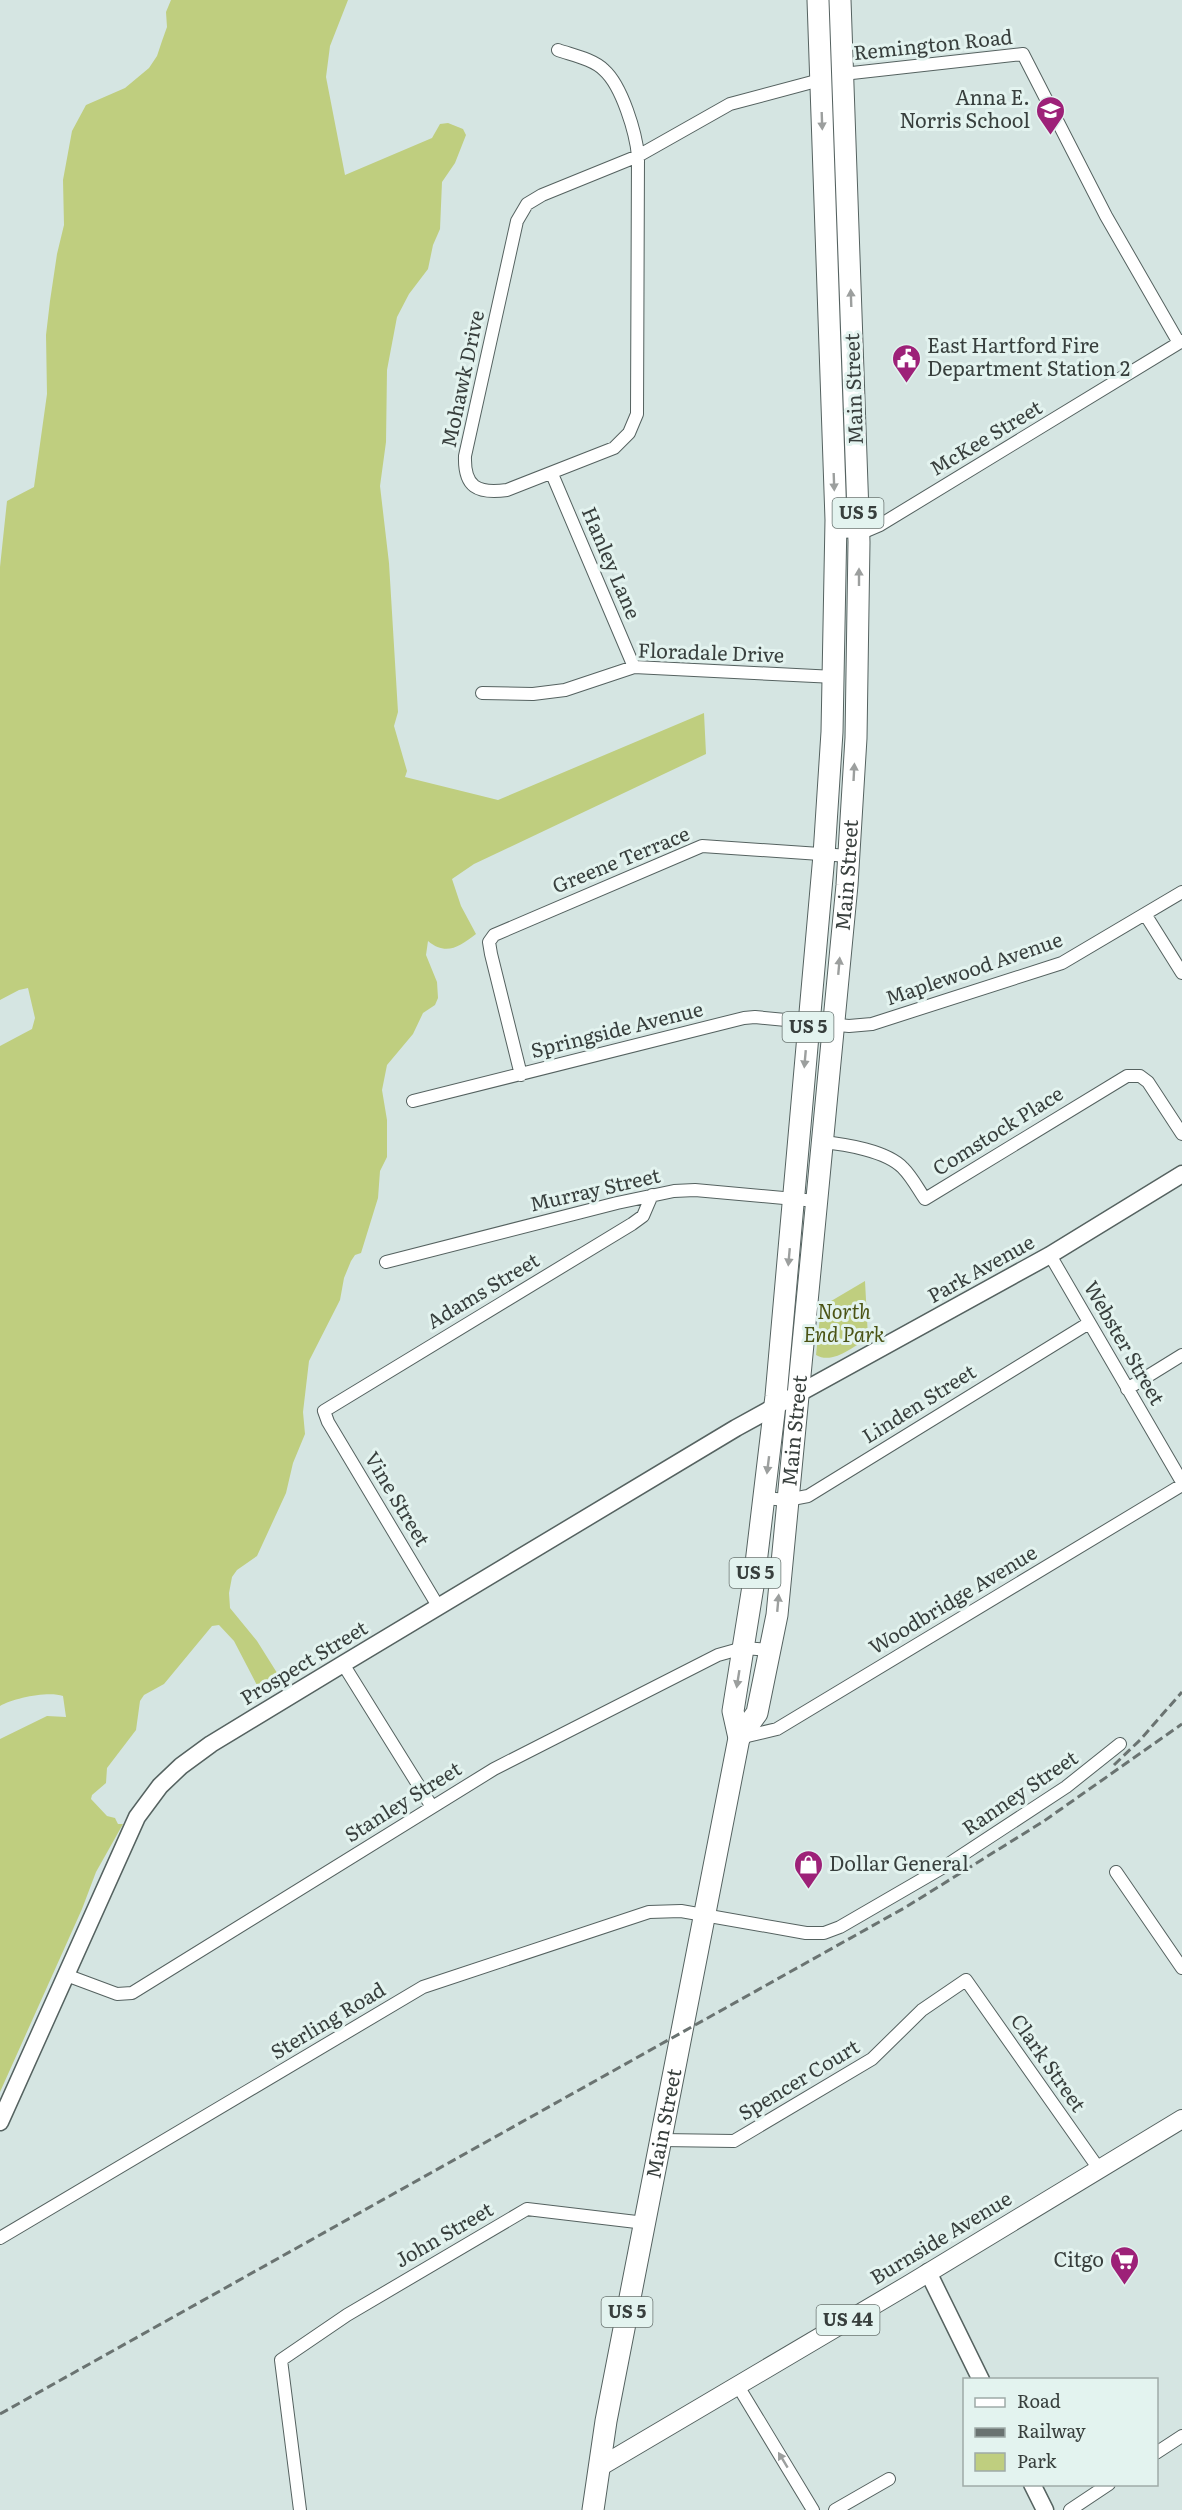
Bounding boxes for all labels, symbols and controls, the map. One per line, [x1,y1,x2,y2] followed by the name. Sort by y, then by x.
[852,20,1014,66] street label: Remington Road
[899,81,1030,134] place label: Anna E. Norris School
[1035,94,1067,136] school or university icon: Anna E. Norris School
[817,112,826,131] one-way arrow
[846,289,855,308] one-way arrow
[432,307,490,450] street label: Mohawk Drive
[927,329,1130,382] place label: East Hartford Fire Department Station 2
[835,333,869,445] street label: Main Street
[890,342,922,384] public building icon: East Hartford Fire Department Station 2
[923,391,1047,482] street label: McKee Street
[830,472,839,491] one-way arrow
[832,498,884,528] road number: US 5
[576,501,650,623] street label: Hanley Lane
[854,567,864,586] one-way arrow
[637,633,785,669] street label: Floradale Drive
[850,762,859,781] one-way arrow
[547,817,693,899] street label: Greene Terrace
[826,818,864,932] street label: Main Street
[881,923,1066,1012] street label: Maplewood Avenue
[834,957,844,976] one-way arrow
[527,992,706,1064] street label: Springside Avenue
[782,1012,834,1042] road number: US 5
[800,1050,810,1069] one-way arrow
[926,1077,1068,1181] street label: Comstock Place
[526,1158,663,1218] street label: Murray Street
[921,1226,1039,1309] street label: Park Avenue
[420,1244,544,1335] street label: Adams Street
[784,1248,794,1267] one-way arrow
[1078,1274,1174,1410] street label: Webster Street
[803,1295,885,1348] park label: North End Park
[855,1355,981,1449] street label: Linden Street
[772,1373,813,1487] street label: Main Street
[359,1445,439,1551] street label: Vine Street
[763,1456,773,1475] one-way arrow
[862,1536,1042,1660] street label: Woodbridge Avenue
[730,1558,780,1588] road number: US 5
[773,1594,783,1613] one-way arrow
[234,1611,372,1711] street label: Prospect Street
[734,1670,743,1689] one-way arrow
[955,1742,1083,1841] street label: Ranney Street
[338,1752,466,1848] street label: Stanley Street
[829,1847,969,1877] place label: Dollar General
[792,1848,824,1890] shop icon: Dollar General
[264,1973,390,2065] street label: Sterling Road
[1005,2007,1094,2117] street label: Clark Street
[732,2030,864,2126] street label: Spencer Court
[637,2065,687,2181] street label: Main Street
[863,2182,1017,2291] street label: Burnside Avenue
[388,2193,498,2274] street label: John Street
[1053,2243,1104,2273] place label: Citgo
[1109,2244,1141,2286] supermarket icon: Citgo
[602,2297,652,2327] road number: US 5
[816,2305,880,2335] road number: US 44
[963,2378,1158,2486] legend
[1017,2387,1061,2414] text: Road
[1017,2417,1086,2444] text: Railway
[1017,2447,1058,2474] text: Park
[777,2452,788,2468] one-way arrow

